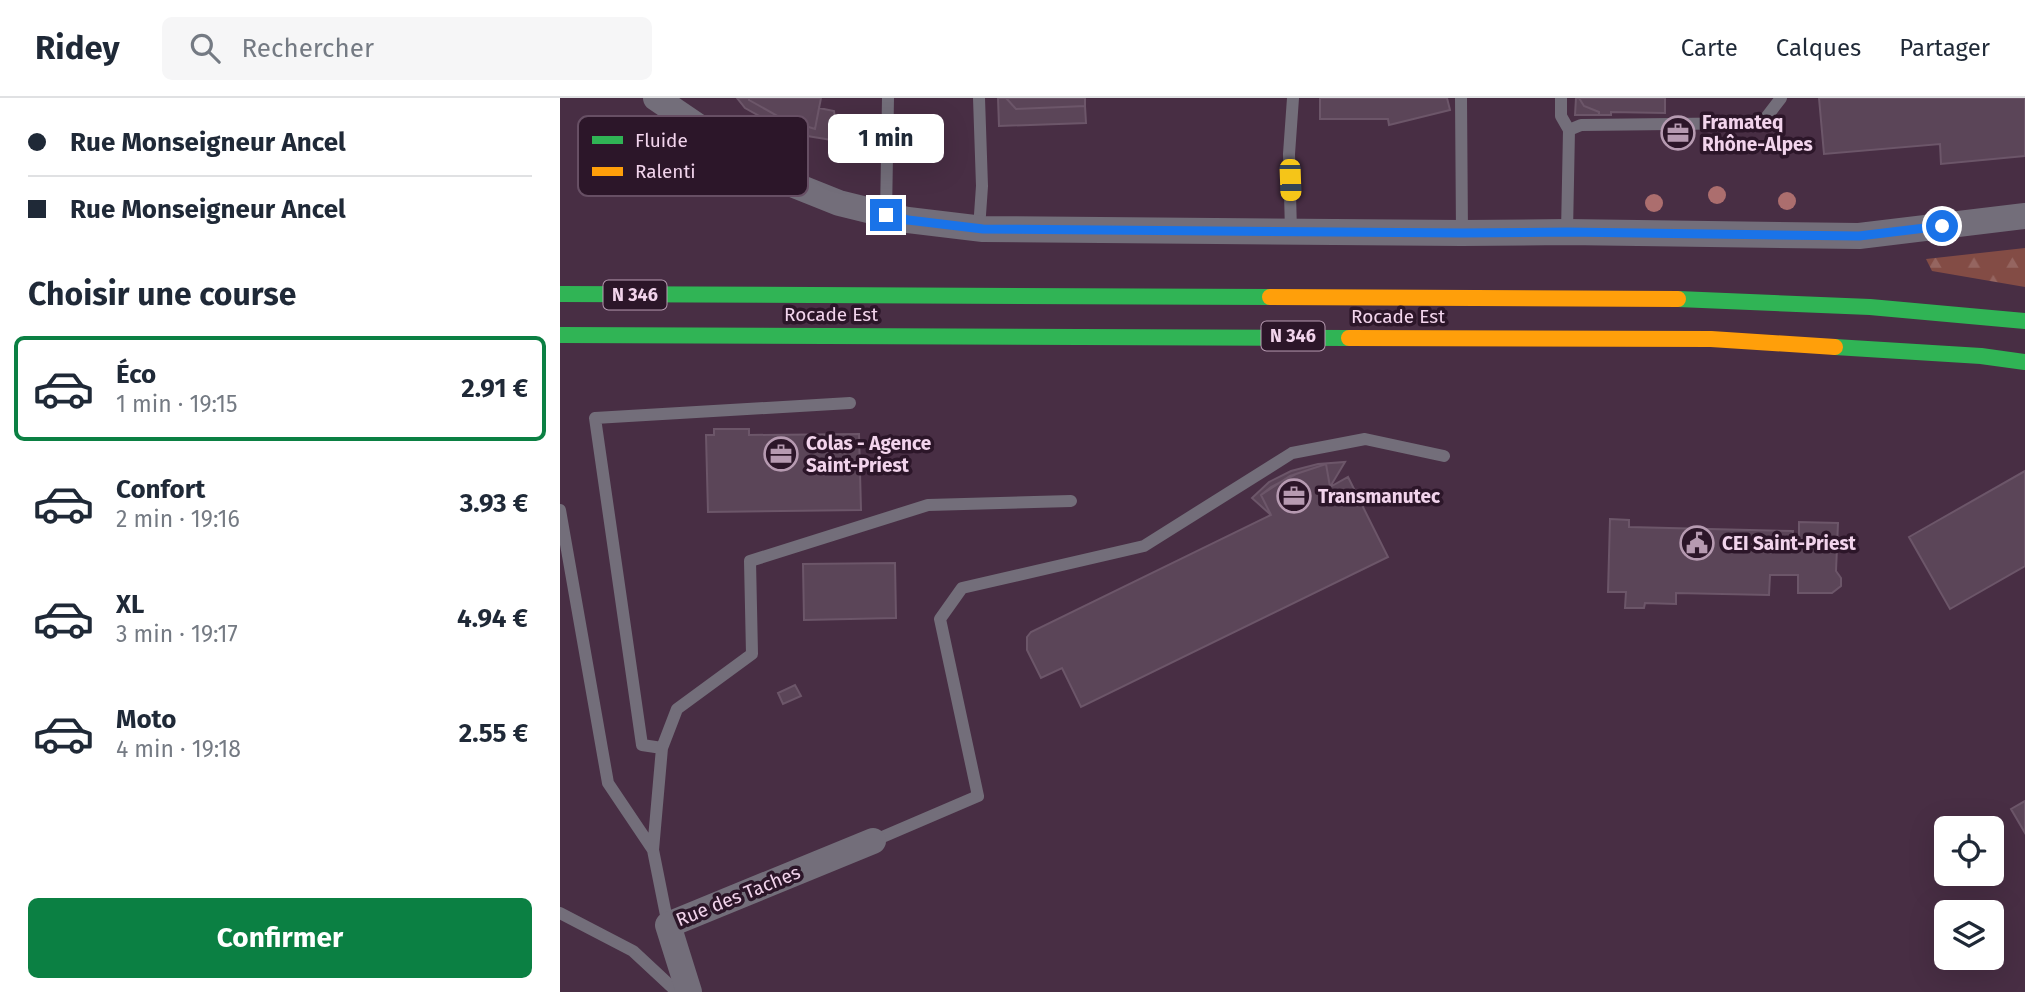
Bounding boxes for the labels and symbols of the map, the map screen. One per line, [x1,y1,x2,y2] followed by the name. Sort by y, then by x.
[1702,111,1813,156] place label: Framateq Rhône-Alpes
[828,114,944,162] callout: 1 min
[1659,114,1697,152] office icon: Framateq Rhône-Alpes
[578,116,808,196] legend
[635,129,688,152] text: Fluide
[1279,159,1302,201] car
[635,160,696,183] text: Ralenti
[870,199,902,231] route end
[1926,210,1958,242] route start
[603,280,666,310] road number: N 346
[784,303,878,326] street label: Rocade Est
[1351,305,1445,328] street label: Rocade Est
[1262,322,1324,350] road number: N 346
[806,432,931,477] place label: Colas - Agence Saint-Priest
[762,435,800,473] office icon: Colas - Agence Saint-Priest
[1275,477,1313,515] office icon: Transmanutec
[1318,485,1440,508] place label: Transmanutec
[1678,524,1716,562] public building icon: CEI Saint-Priest
[1722,532,1857,555] place label: CEI Saint-Priest
[672,861,804,931] street label: Rue des Taches

